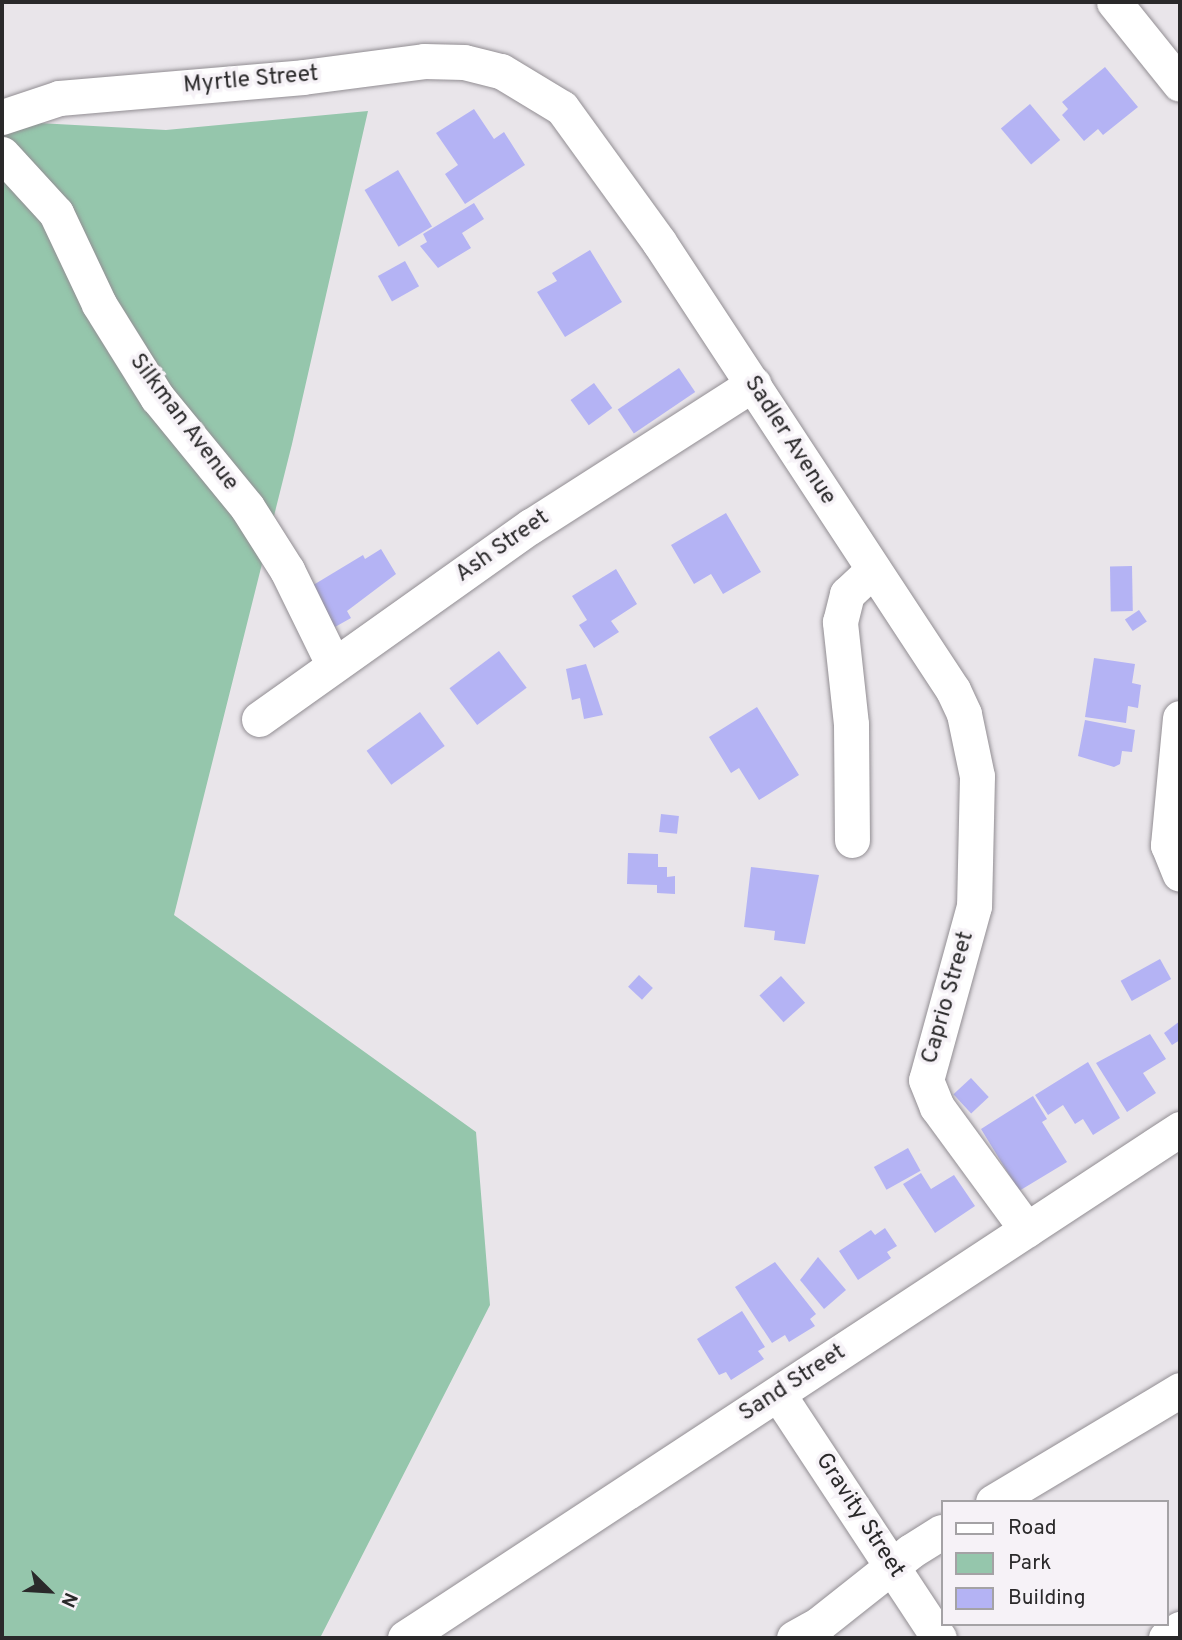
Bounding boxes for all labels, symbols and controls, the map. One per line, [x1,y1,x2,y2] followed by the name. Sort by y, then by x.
[182,61,320,101] street label: Myrtle Street
[122,349,244,497] street label: Silkman Avenue
[737,371,841,511] street label: Sadler Avenue
[451,505,555,589] street label: Ash Street
[917,929,981,1067] street label: Caprio Street
[735,1339,851,1429] street label: Sand Street
[808,1448,910,1584] street label: Gravity Street
[940,1500,1168,1626] legend
[1008,1515,1057,1542] text: Road
[1008,1550,1051,1577] text: Park
[14,1556,84,1626] north arrow
[1008,1585,1086,1612] text: Building
[54,1588,82,1611] text: N

